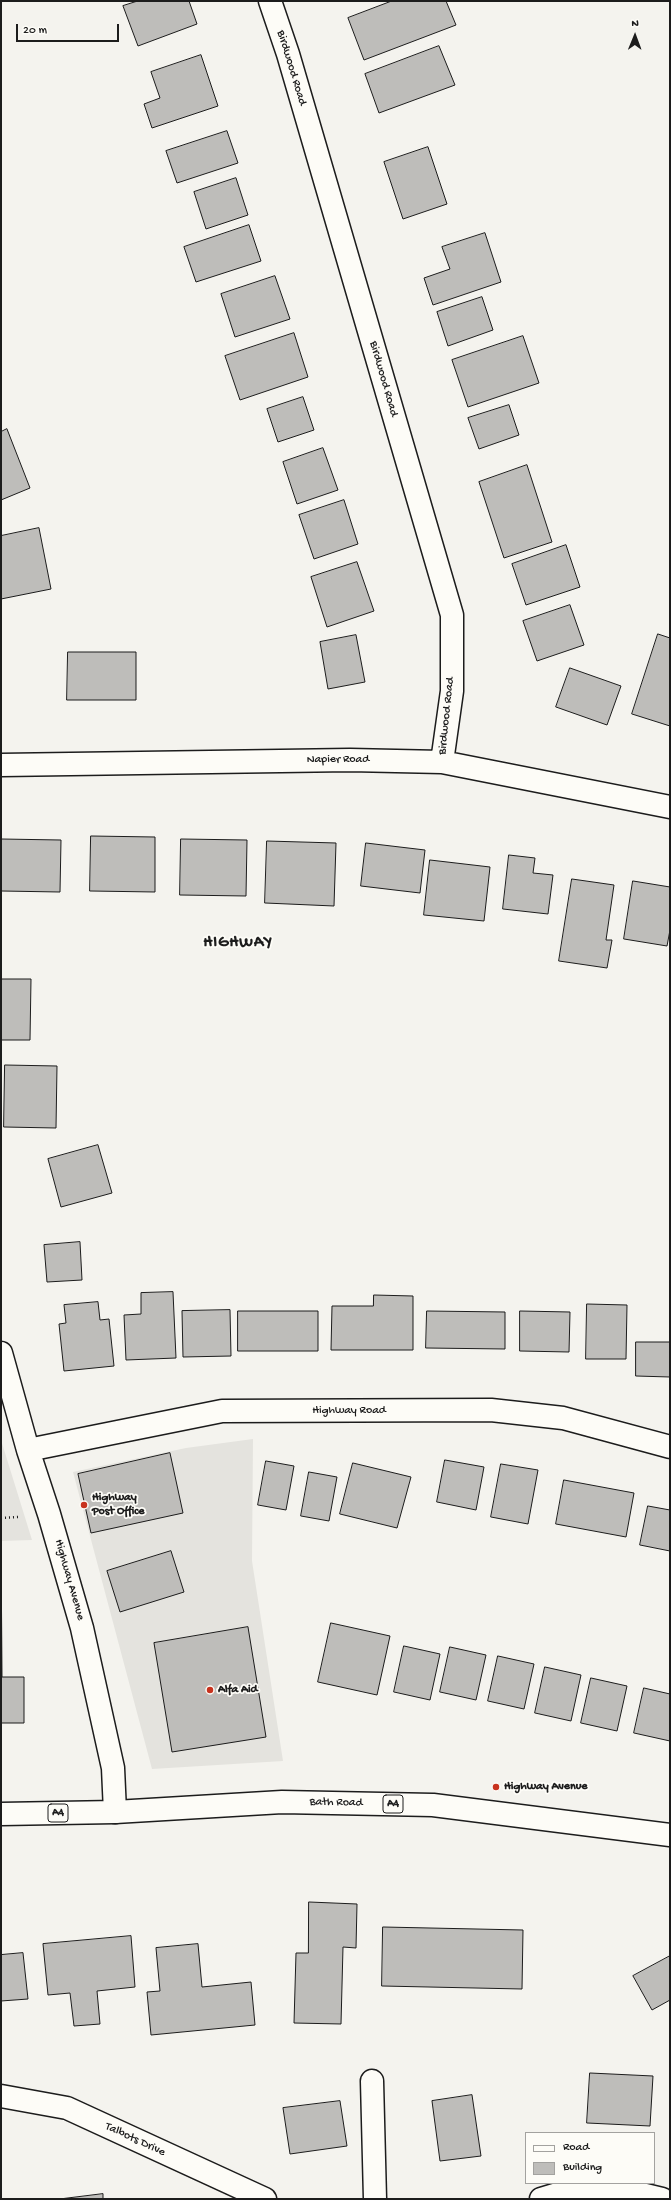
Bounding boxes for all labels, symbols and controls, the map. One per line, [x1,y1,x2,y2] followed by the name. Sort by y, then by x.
[18,16,121,42] scale bar
[615,16,655,56] north arrow
[632,18,639,30] text: N
[23,24,47,38] text: 20 m
[273,29,309,107] street label: Birdwood Road
[365,340,401,418] street label: Birdwood Road
[436,677,458,755] street label: Birdwood Road
[307,753,369,767] street label: Napier Road
[203,934,273,954] district label: HIGHWAY
[312,1404,386,1418] street label: Highway Road
[92,1491,144,1519] place label: Highway Post Office
[79,1500,89,1510] marker: Highway Post Office
[51,1538,87,1622] street label: Highway Avenue
[218,1683,258,1697] place label: Alfa Aid
[205,1685,215,1695] marker: Alfa Aid
[504,1780,588,1794] place label: Highway Avenue
[491,1782,501,1792] marker: Highway Avenue
[309,1795,363,1811] street label: Bath Road
[383,1795,403,1813] road number: A4
[48,1804,68,1822] road number: A4
[103,2120,167,2160] street label: Talbots Drive
[525,2132,655,2184] legend
[563,2141,589,2155] text: Road
[563,2161,602,2175] text: Building

